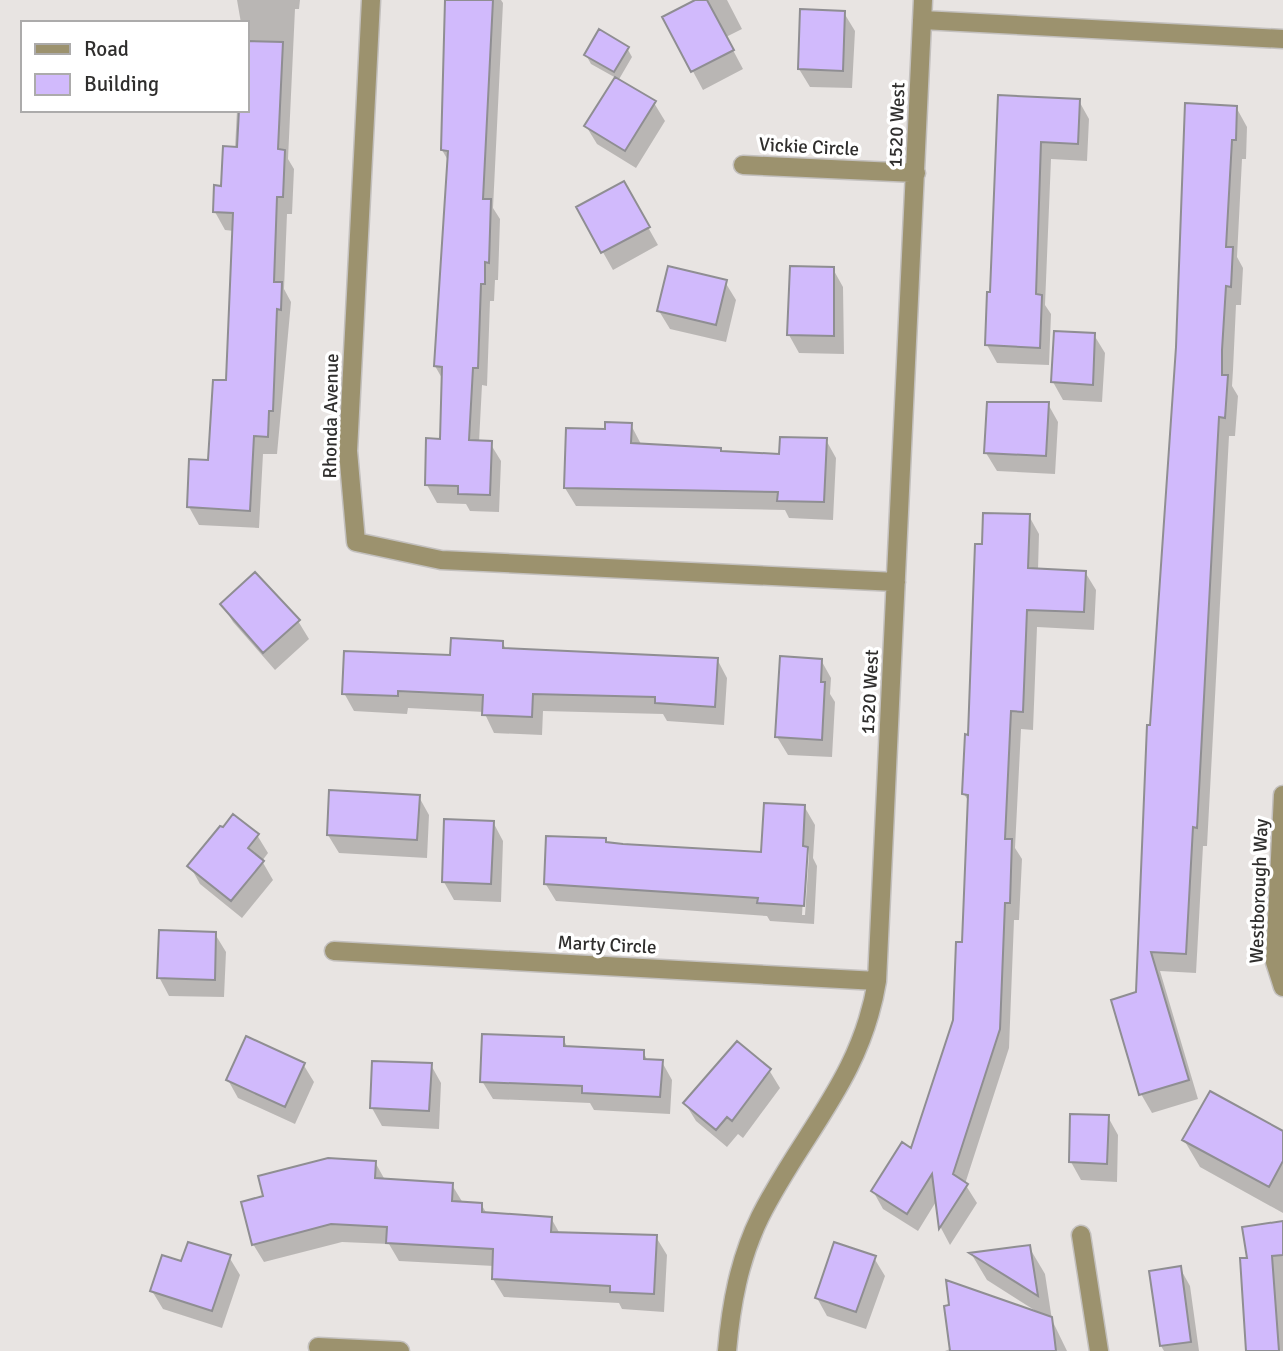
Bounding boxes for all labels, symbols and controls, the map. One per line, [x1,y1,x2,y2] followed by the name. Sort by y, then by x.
[21,21,248,112] legend
[84,36,129,62] text: Road
[84,71,159,97] text: Building
[884,82,910,168] street label: 1520 West
[758,132,860,162] street label: Vickie Circle
[318,353,344,479] street label: Rhonda Avenue
[856,649,884,735] street label: 1520 West
[1244,818,1274,964] street label: Westborough Way
[557,930,657,960] street label: Marty Circle

